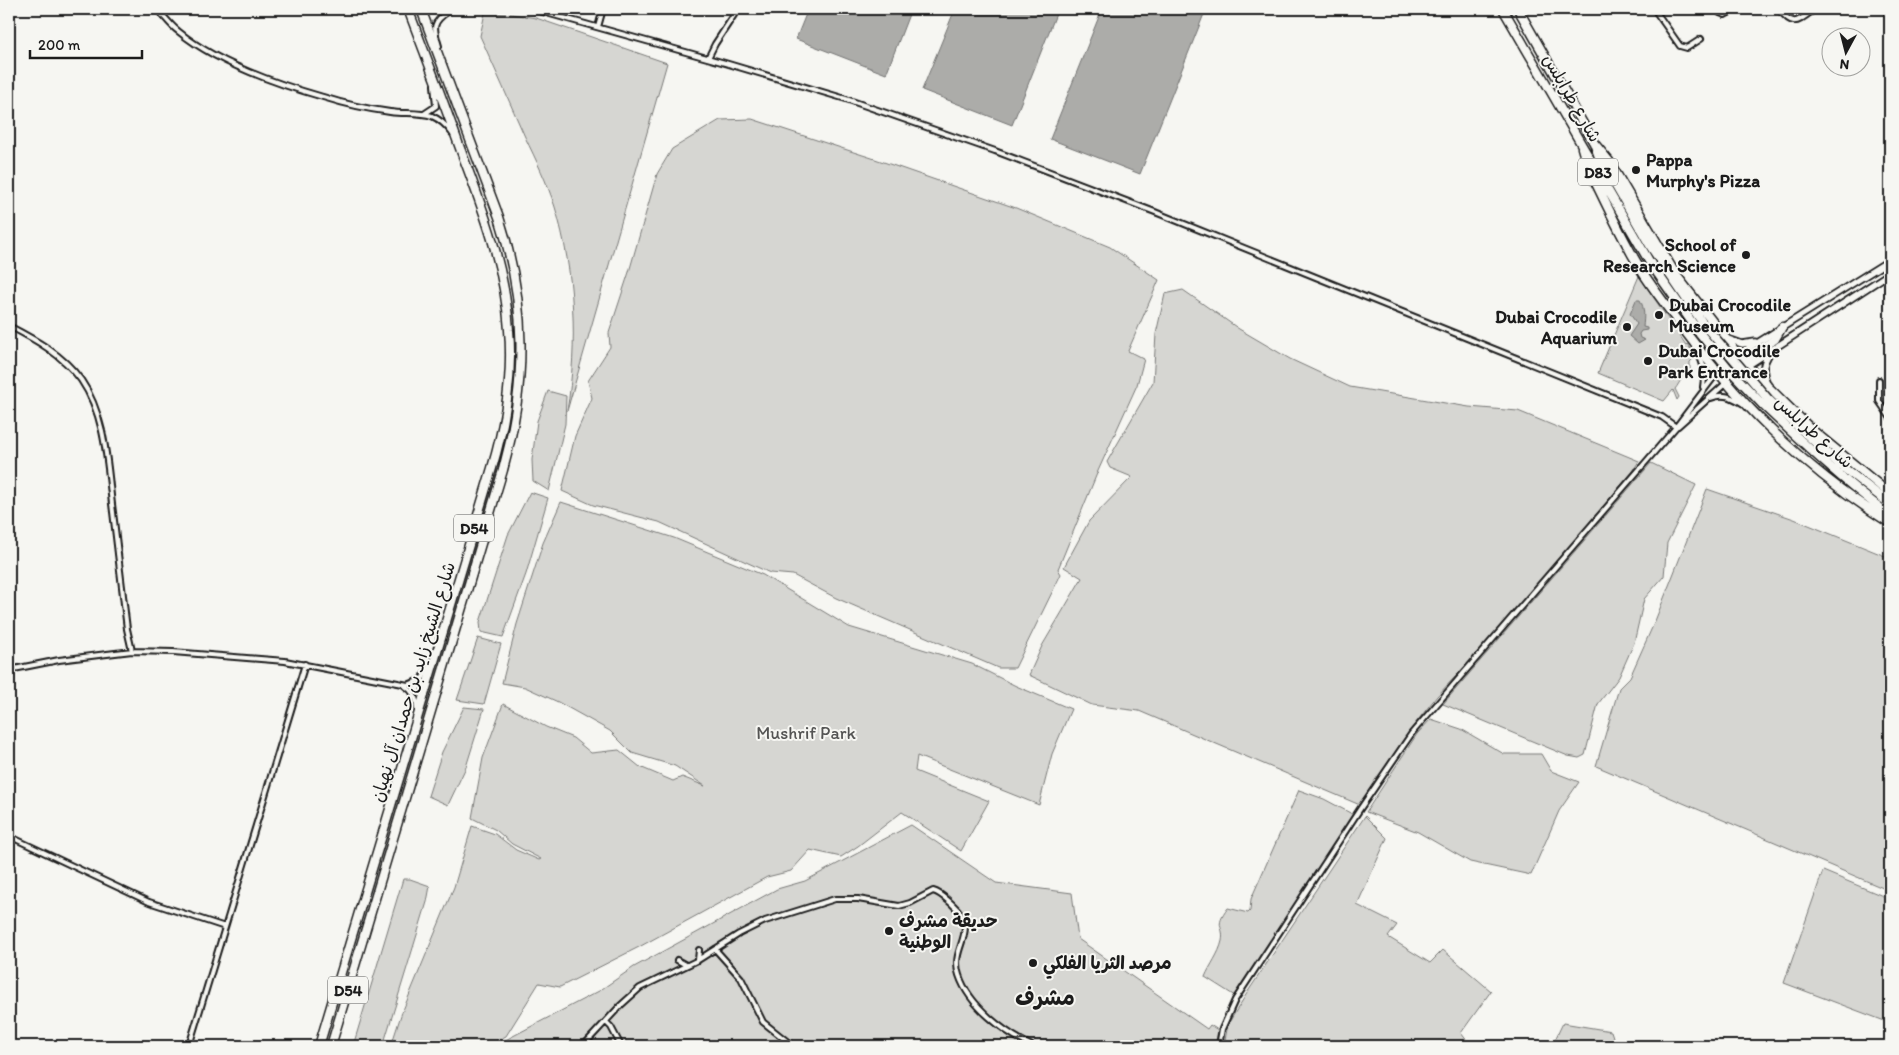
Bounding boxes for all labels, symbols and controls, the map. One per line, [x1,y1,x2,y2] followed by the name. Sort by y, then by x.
[30,28,142,60] scale bar
[1822,28,1872,78] north arrow
[38,36,81,54] text: 200 m
[1537,50,1606,147] street label: شارع طرابلس
[1839,55,1850,73] text: N
[1646,149,1760,192] place label: Pappa Murphy's Pizza
[1578,158,1618,186] road number: D83
[1630,164,1642,176] marker: Pappa Murphy's Pizza
[1603,234,1737,277] place label: School of Research Science
[1740,249,1752,261] marker: School of Research Science
[1669,294,1791,337] place label: Dubai Crocodile Museum
[1495,306,1618,349] place label: Dubai Crocodile Aquarium
[1653,309,1665,321] marker: Dubai Crocodile Museum
[1621,321,1633,333] marker: Dubai Crocodile Aquarium
[1658,340,1780,383] place label: Dubai Crocodile Park Entrance
[1642,355,1654,367] marker: Dubai Crocodile Park Entrance
[1769,391,1858,474] street label: شارع طرابلس
[454,514,494,542] road number: D54
[366,559,461,805] street label: شارع الشيخ زايد بن حمدان آل نهيان
[756,722,857,744] park label: Mushrif Park
[899,910,998,953] place label: حديقة مشرف الوطنية
[883,925,895,937] marker: حديقة مشرف الوطنية
[1043,952,1172,979] place label: مرصد الثريا الفلكي
[1027,957,1039,969] marker: مرصد الثريا الفلكي
[328,976,368,1004] road number: D54
[1015,984,1075,1011] district label: مشرف

